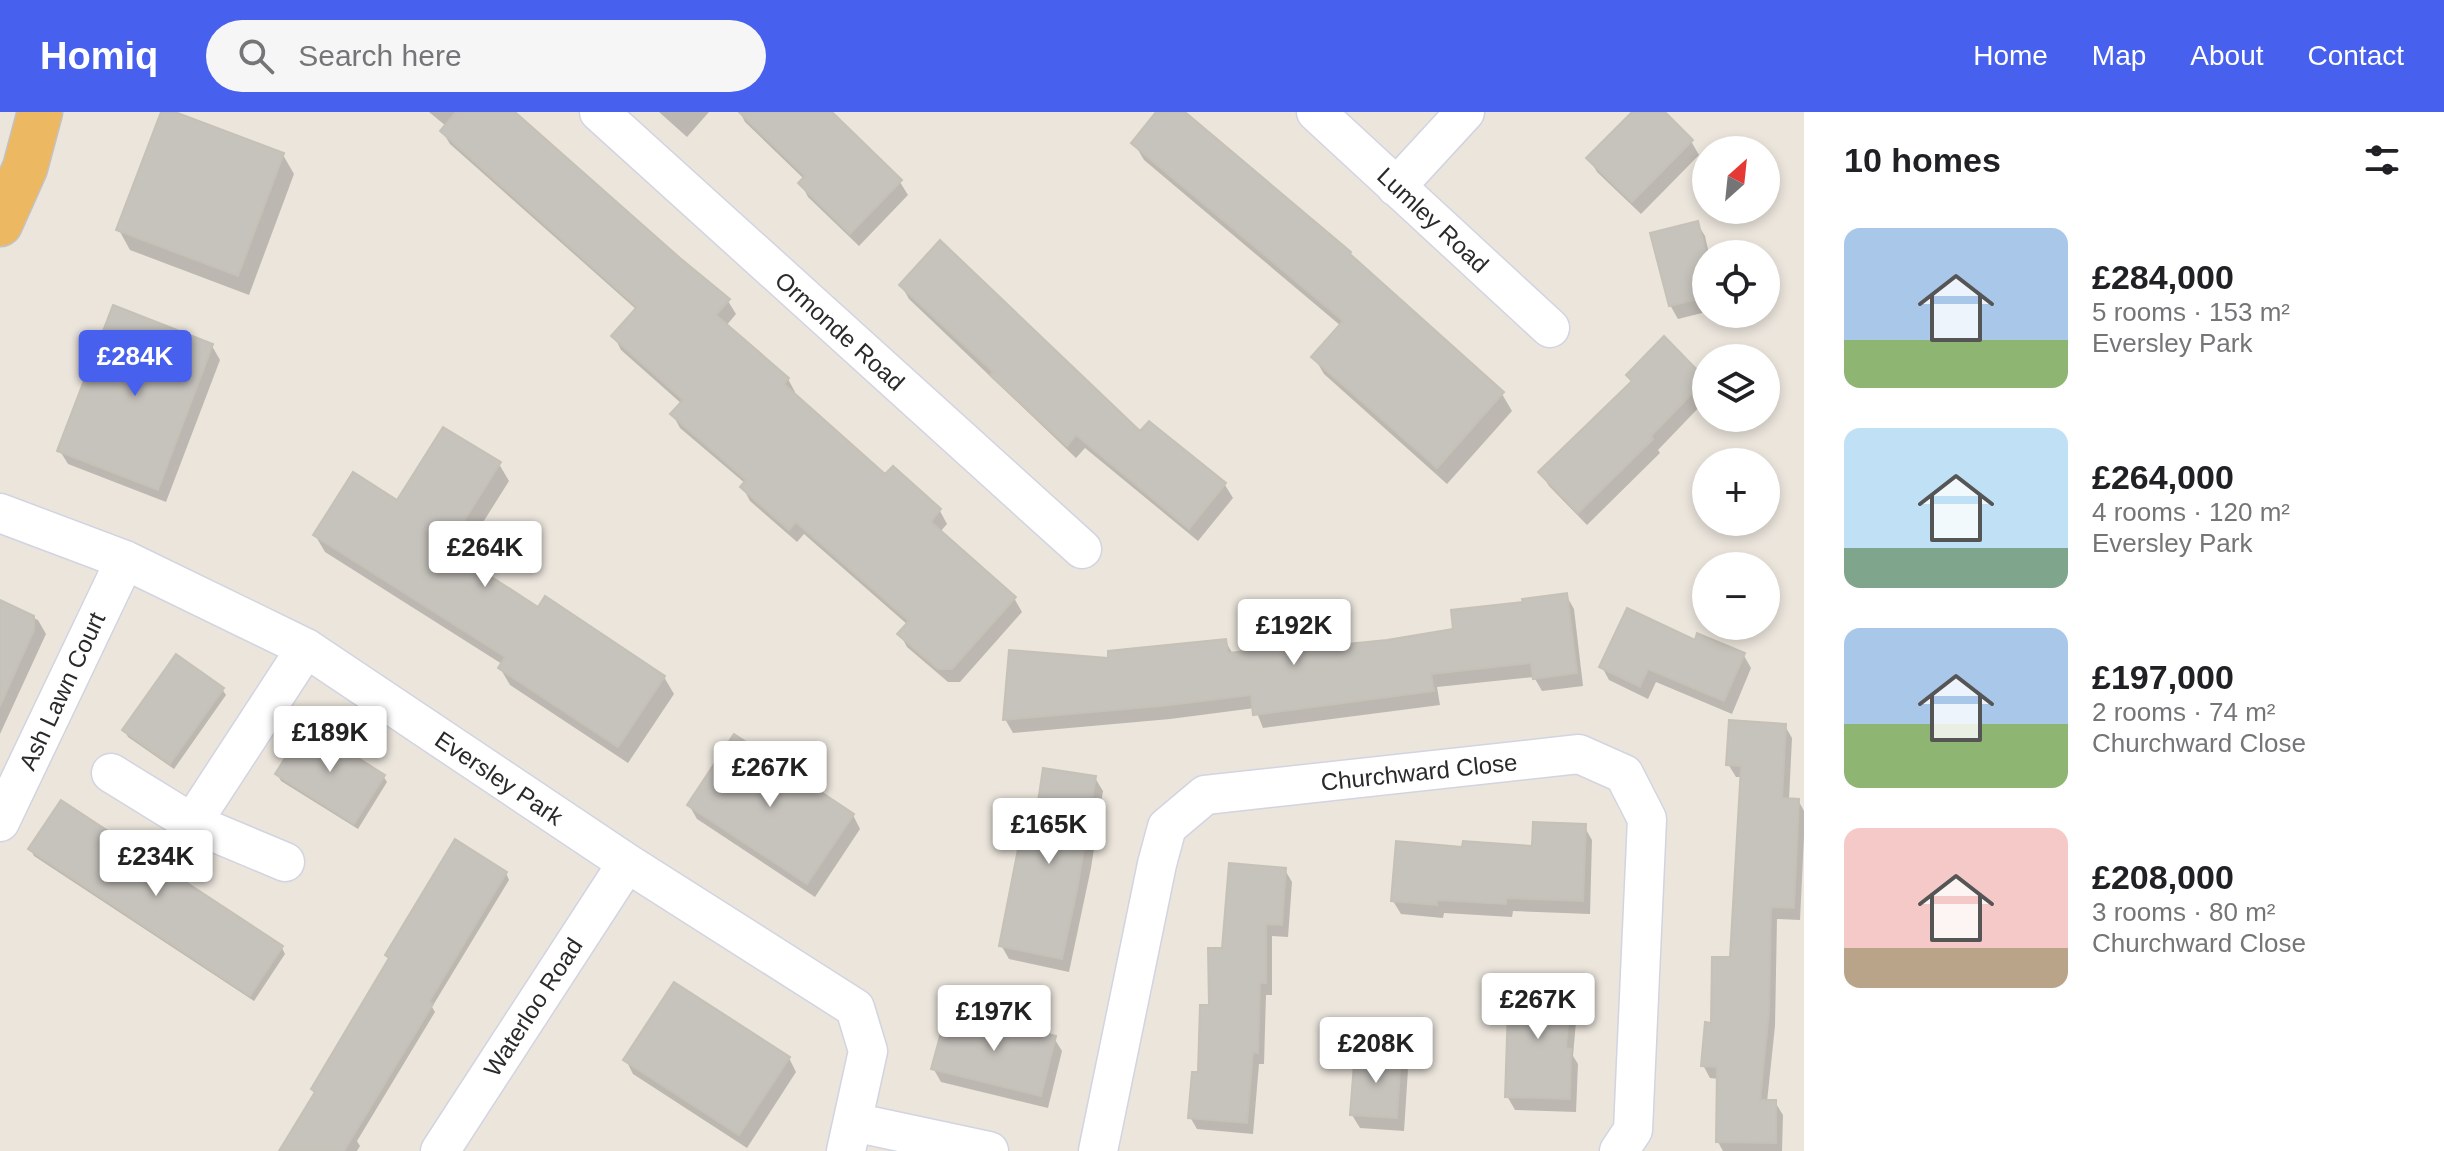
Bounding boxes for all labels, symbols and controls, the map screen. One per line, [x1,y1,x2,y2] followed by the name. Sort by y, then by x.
[206,20,766,92] search box
[234,34,278,78] icon: search
[40,35,158,77] text: Homiq
[298,39,462,72] text: Search here
[1973,40,2048,71] text: Home
[2092,40,2146,71] text: Map
[2190,40,2264,71] text: About
[2308,40,2404,71] text: Contact
[1692,136,1780,224] north arrow
[1692,136,1780,640] map controls
[2360,138,2404,182] icon: filters
[1844,141,2001,179] text: 10 homes
[1372,162,1494,278] street label: Lumley Road
[1692,240,1780,328] button: locate
[2092,258,2234,296] text: £284,000
[1908,260,2004,356] icon: home
[770,266,910,396] street label: Ormonde Road
[2092,297,2290,327] text: 5 rooms · 153 m²
[2092,328,2252,358] text: Eversley Park
[79,330,191,398] pin: £284K
[97,341,173,371] text: £284K
[1692,344,1780,432] button: layers
[1692,448,1780,536] button: +
[2092,458,2234,496] text: £264,000
[1908,460,2004,556] icon: home
[2092,497,2290,527] text: 4 rooms · 120 m²
[429,521,541,589] pin: £264K
[2092,528,2252,558] text: Eversley Park
[447,532,523,562] text: £264K
[1692,552,1780,640] button: −
[1238,599,1350,667] pin: £192K
[14,608,110,774] street label: Ash Lawn Court
[1256,610,1332,640] text: £192K
[2092,658,2234,696] text: £197,000
[1908,660,2004,756] icon: home
[2092,697,2276,727] text: 2 rooms · 74 m²
[274,706,386,774] pin: £189K
[292,717,368,747] text: £189K
[430,725,569,831] street label: Eversley Park
[2092,728,2306,758] text: Churchward Close
[714,741,826,809] pin: £267K
[1319,748,1519,796] street label: Churchward Close
[732,752,808,782] text: £267K
[993,798,1105,866] pin: £165K
[1011,809,1087,839] text: £165K
[100,830,212,898] pin: £234K
[118,841,194,871] text: £234K
[2092,858,2234,896] text: £208,000
[1908,860,2004,956] icon: home
[2092,897,2276,927] text: 3 rooms · 80 m²
[2092,928,2306,958] text: Churchward Close
[478,933,588,1081] street label: Waterloo Road
[1482,973,1594,1041] pin: £267K
[1500,984,1576,1014] text: £267K
[938,985,1050,1053] pin: £197K
[956,996,1032,1026] text: £197K
[1320,1017,1432,1085] pin: £208K
[1338,1028,1414,1058] text: £208K

